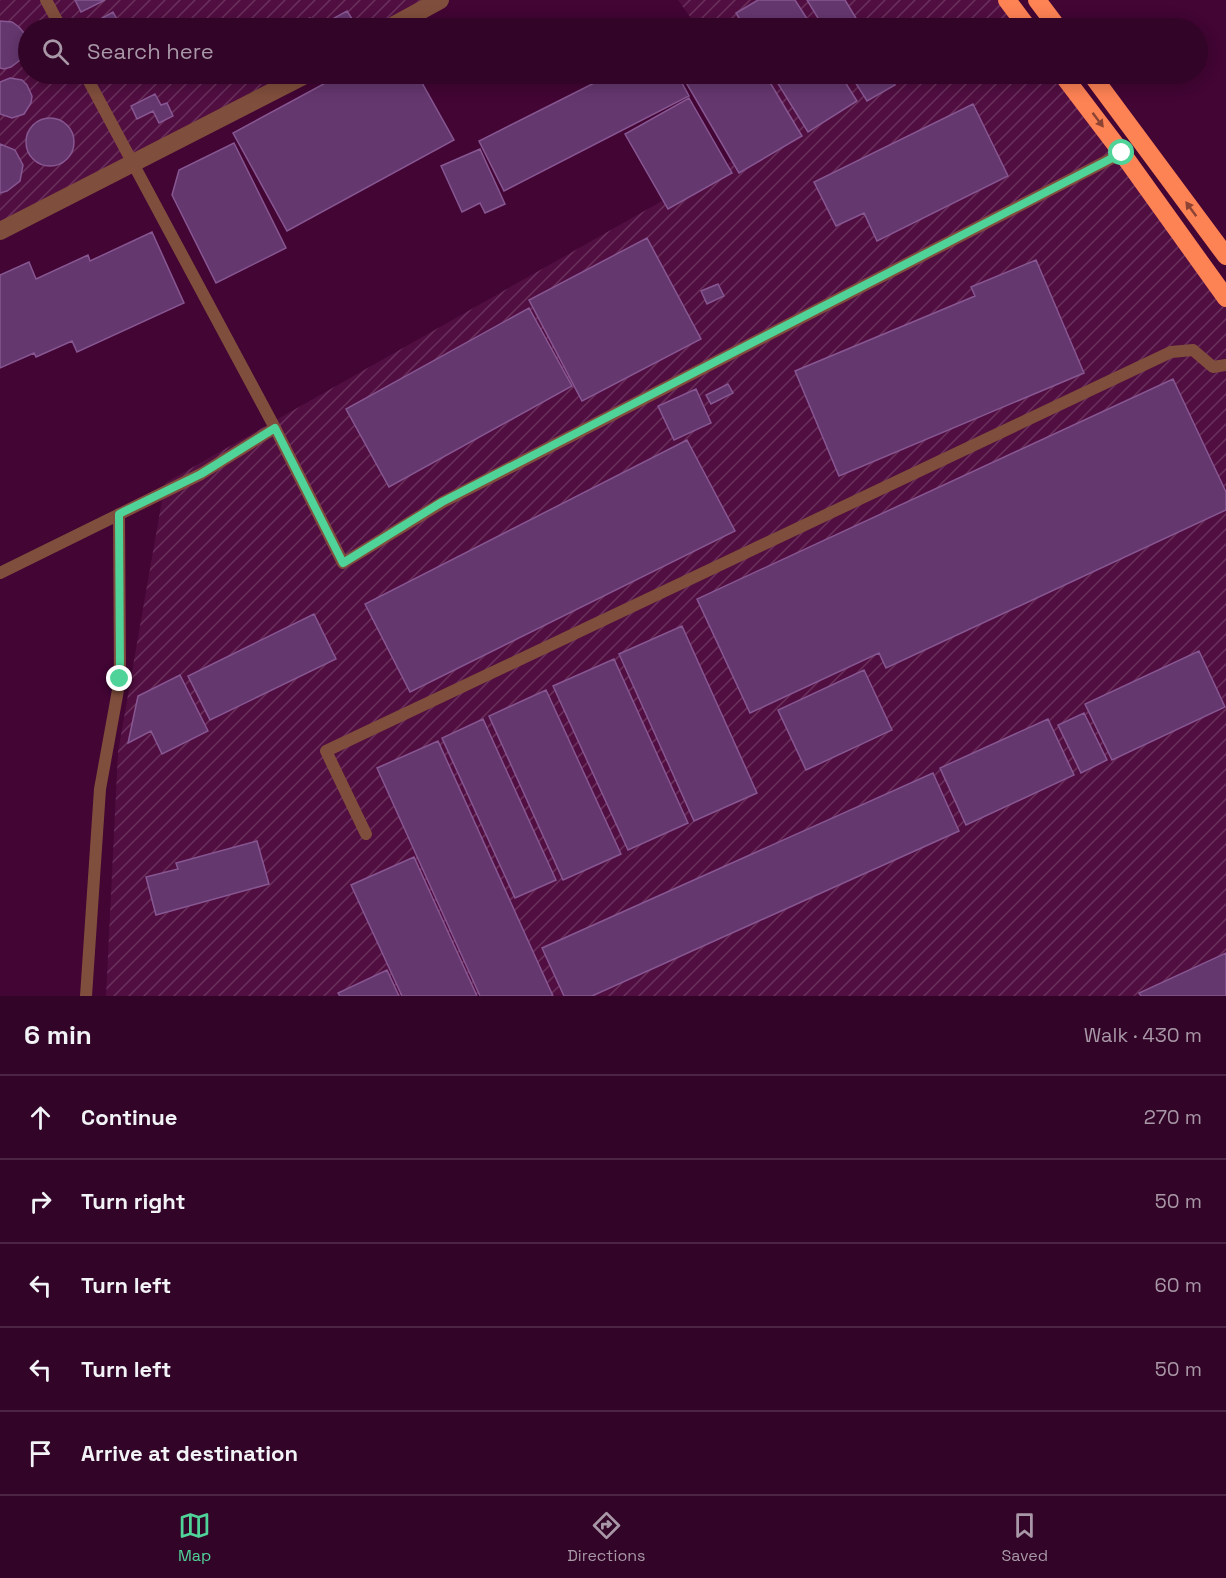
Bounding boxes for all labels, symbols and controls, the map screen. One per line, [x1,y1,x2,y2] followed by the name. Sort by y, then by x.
[18,18,1208,84] search box
[39,35,72,68] icon: search
[87,37,214,65] text: Search here
[1091,113,1103,128] one-way arrow
[1108,139,1134,165] route start
[1185,201,1197,217] one-way arrow
[106,665,132,691] route end
[24,1018,92,1052] text: 6 min
[1084,1022,1202,1048] text: Walk · 430 m
[24,1101,57,1134] icon: ahead
[81,1103,177,1131] text: Continue
[1144,1104,1202,1130] text: 270 m
[24,1185,57,1218] icon: right
[81,1187,186,1215] text: Turn right
[1155,1188,1202,1214] text: 50 m
[24,1269,57,1302] icon: left
[81,1271,171,1299] text: Turn left
[1155,1272,1202,1298] text: 60 m
[24,1353,57,1386] icon: left
[81,1355,171,1383] text: Turn left
[1155,1356,1202,1382] text: 50 m
[24,1437,57,1470] icon: arrive
[81,1439,298,1467] text: Arrive at destination
[178,1509,211,1566] tab: Map
[567,1509,646,1566] tab: Directions
[1001,1509,1048,1566] tab: Saved

